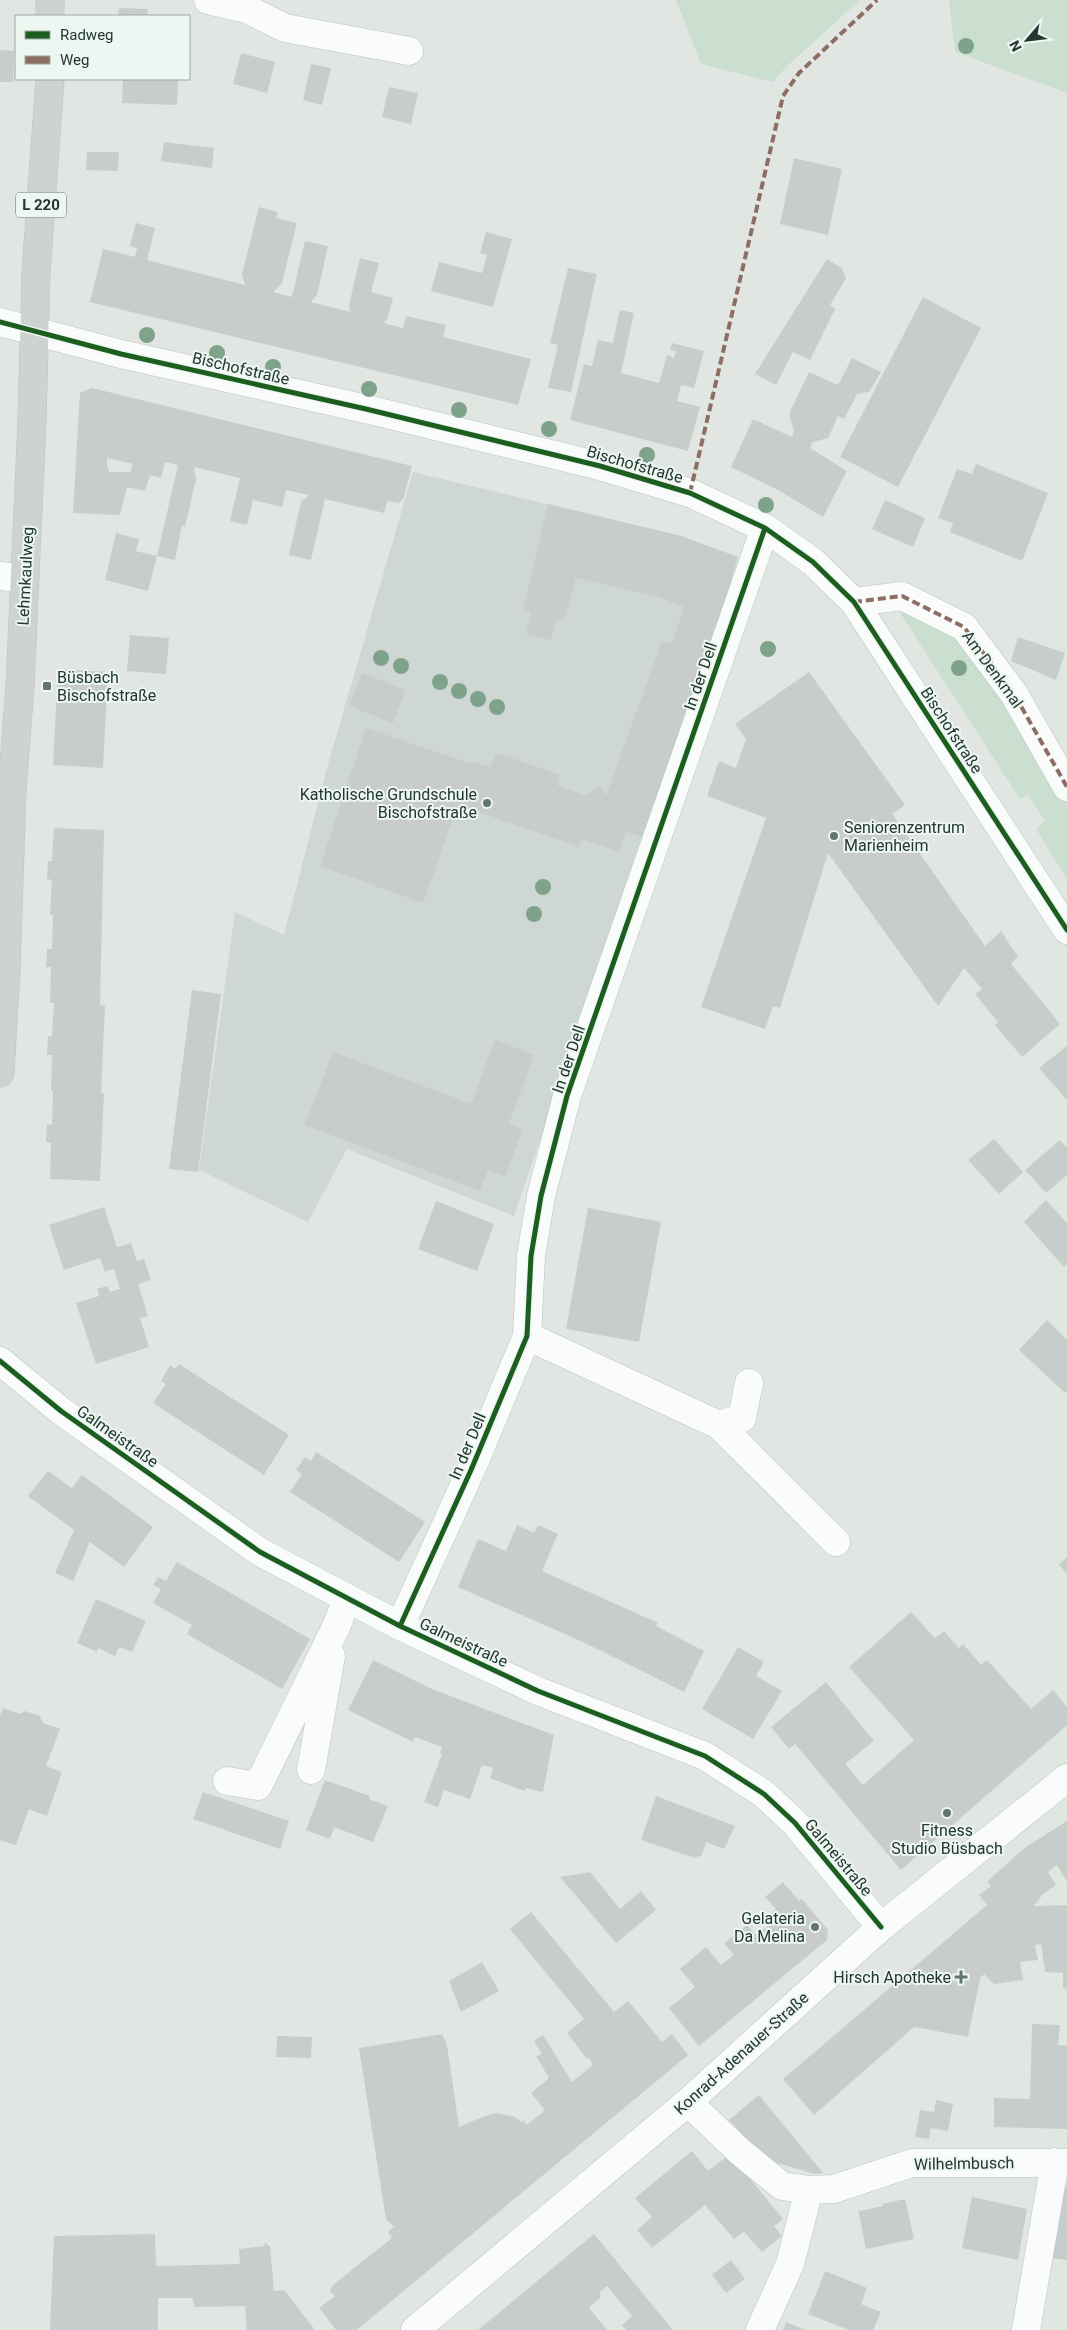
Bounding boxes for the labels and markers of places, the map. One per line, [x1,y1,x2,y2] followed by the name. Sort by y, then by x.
[57,668,156,705] place label: Büsbach Bischofstraße
[41,680,53,692] marker: Büsbach Bischofstraße
[300,785,477,822] place label: Katholische Grundschule Bischofstraße
[481,797,493,809] marker: Katholische Grundschule Bischofstraße
[844,818,965,855] place label: Seniorenzentrum Marienheim
[828,830,840,842] marker: Seniorenzentrum Marienheim
[941,1807,953,1819] marker: Fitness Studio Büsbach
[891,1821,1003,1858] place label: Fitness Studio Büsbach
[734,1909,805,1946] place label: Gelateria Da Melina
[809,1921,821,1933] marker: Gelateria Da Melina
[833,1968,951,1987] place label: Hirsch Apotheke
[955,1971,967,1983] marker: Hirsch Apotheke

